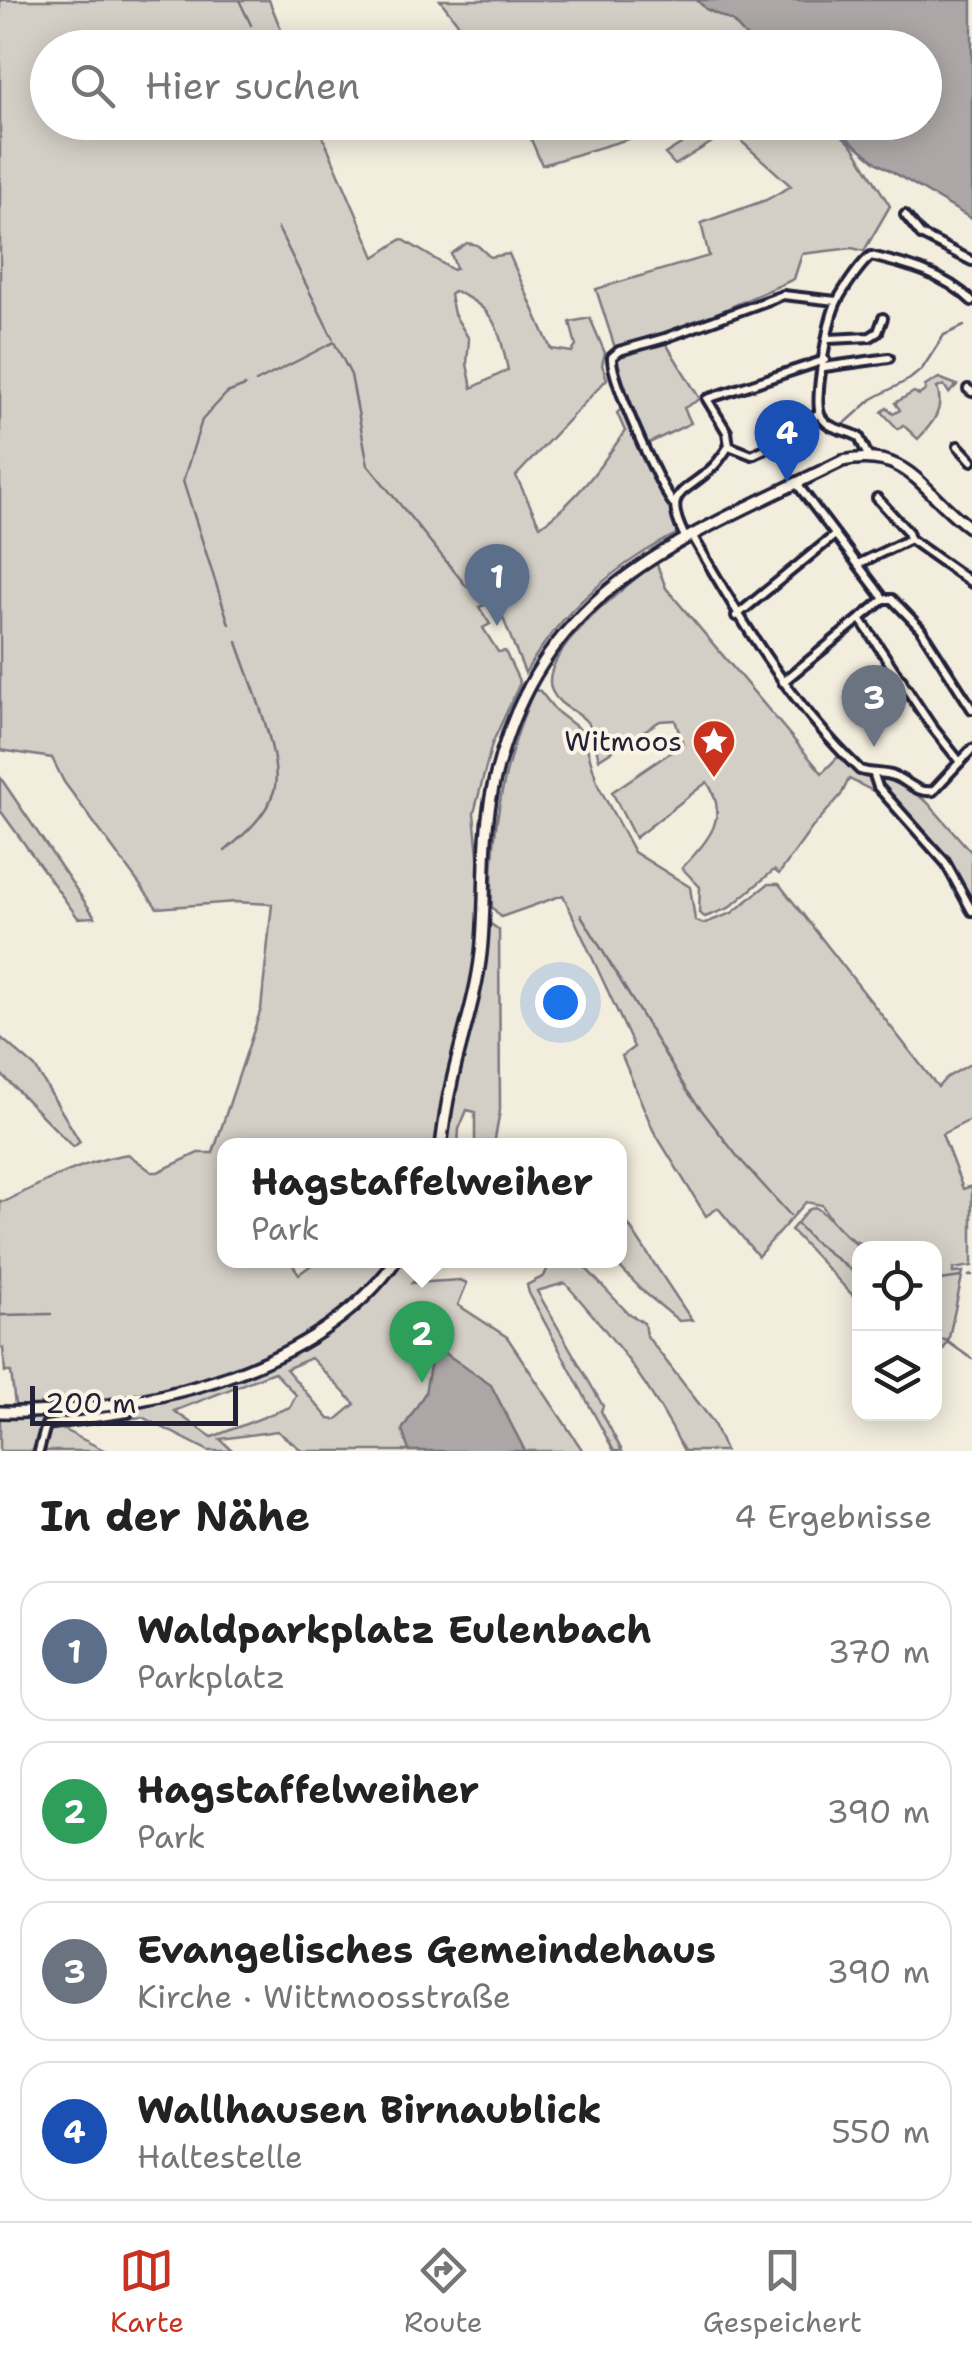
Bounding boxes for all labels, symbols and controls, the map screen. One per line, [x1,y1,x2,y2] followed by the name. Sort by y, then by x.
[30,30,942,140] search box
[65,58,120,113] icon: search
[145,60,360,111] text: Hier suchen
[754,400,820,482] pin: 4
[464,544,530,626] pin: 1
[842,664,906,747] pin: 3
[691,718,737,779] place icon: Witmoos
[564,722,682,760] place label: Witmoos
[535,977,586,1028] your location
[217,1138,627,1268] popup
[251,1156,593,1207] text: Hagstaffelweiher
[251,1207,320,1250] text: Park
[852,1241,942,1421] map controls
[852,1241,942,1331] button: locate
[390,1300,454,1383] pin: 2
[852,1331,942,1421] button: layers
[30,1381,238,1426] scale bar
[45,1384,136,1422] text: 200 m
[40,1488,310,1544] text: In der Nähe
[734,1495,932,1538] text: 4 Ergebnisse
[137,1604,652,1655] text: Waldparkplatz Eulenbach
[67,1630,82,1673] text: 1
[828,1630,930,1673] text: 370 m
[137,1655,285,1698] text: Parkplatz
[137,1764,479,1815] text: Hagstaffelweiher
[63,1790,86,1833] text: 2
[827,1790,930,1833] text: 390 m
[137,1815,206,1858] text: Park
[137,1924,716,1975] text: Evangelisches Gemeindehaus
[63,1950,86,1993] text: 3
[827,1950,930,1993] text: 390 m
[137,1975,511,2018] text: Kirche · Wittmoosstraße
[137,2084,602,2135] text: Wallhausen Birnaublick
[63,2110,86,2153] text: 4
[831,2110,930,2153] text: 550 m
[137,2135,303,2178] text: Haltestelle
[110,2243,184,2341] tab: Karte
[404,2243,483,2341] tab: Route
[703,2243,862,2341] tab: Gespeichert

